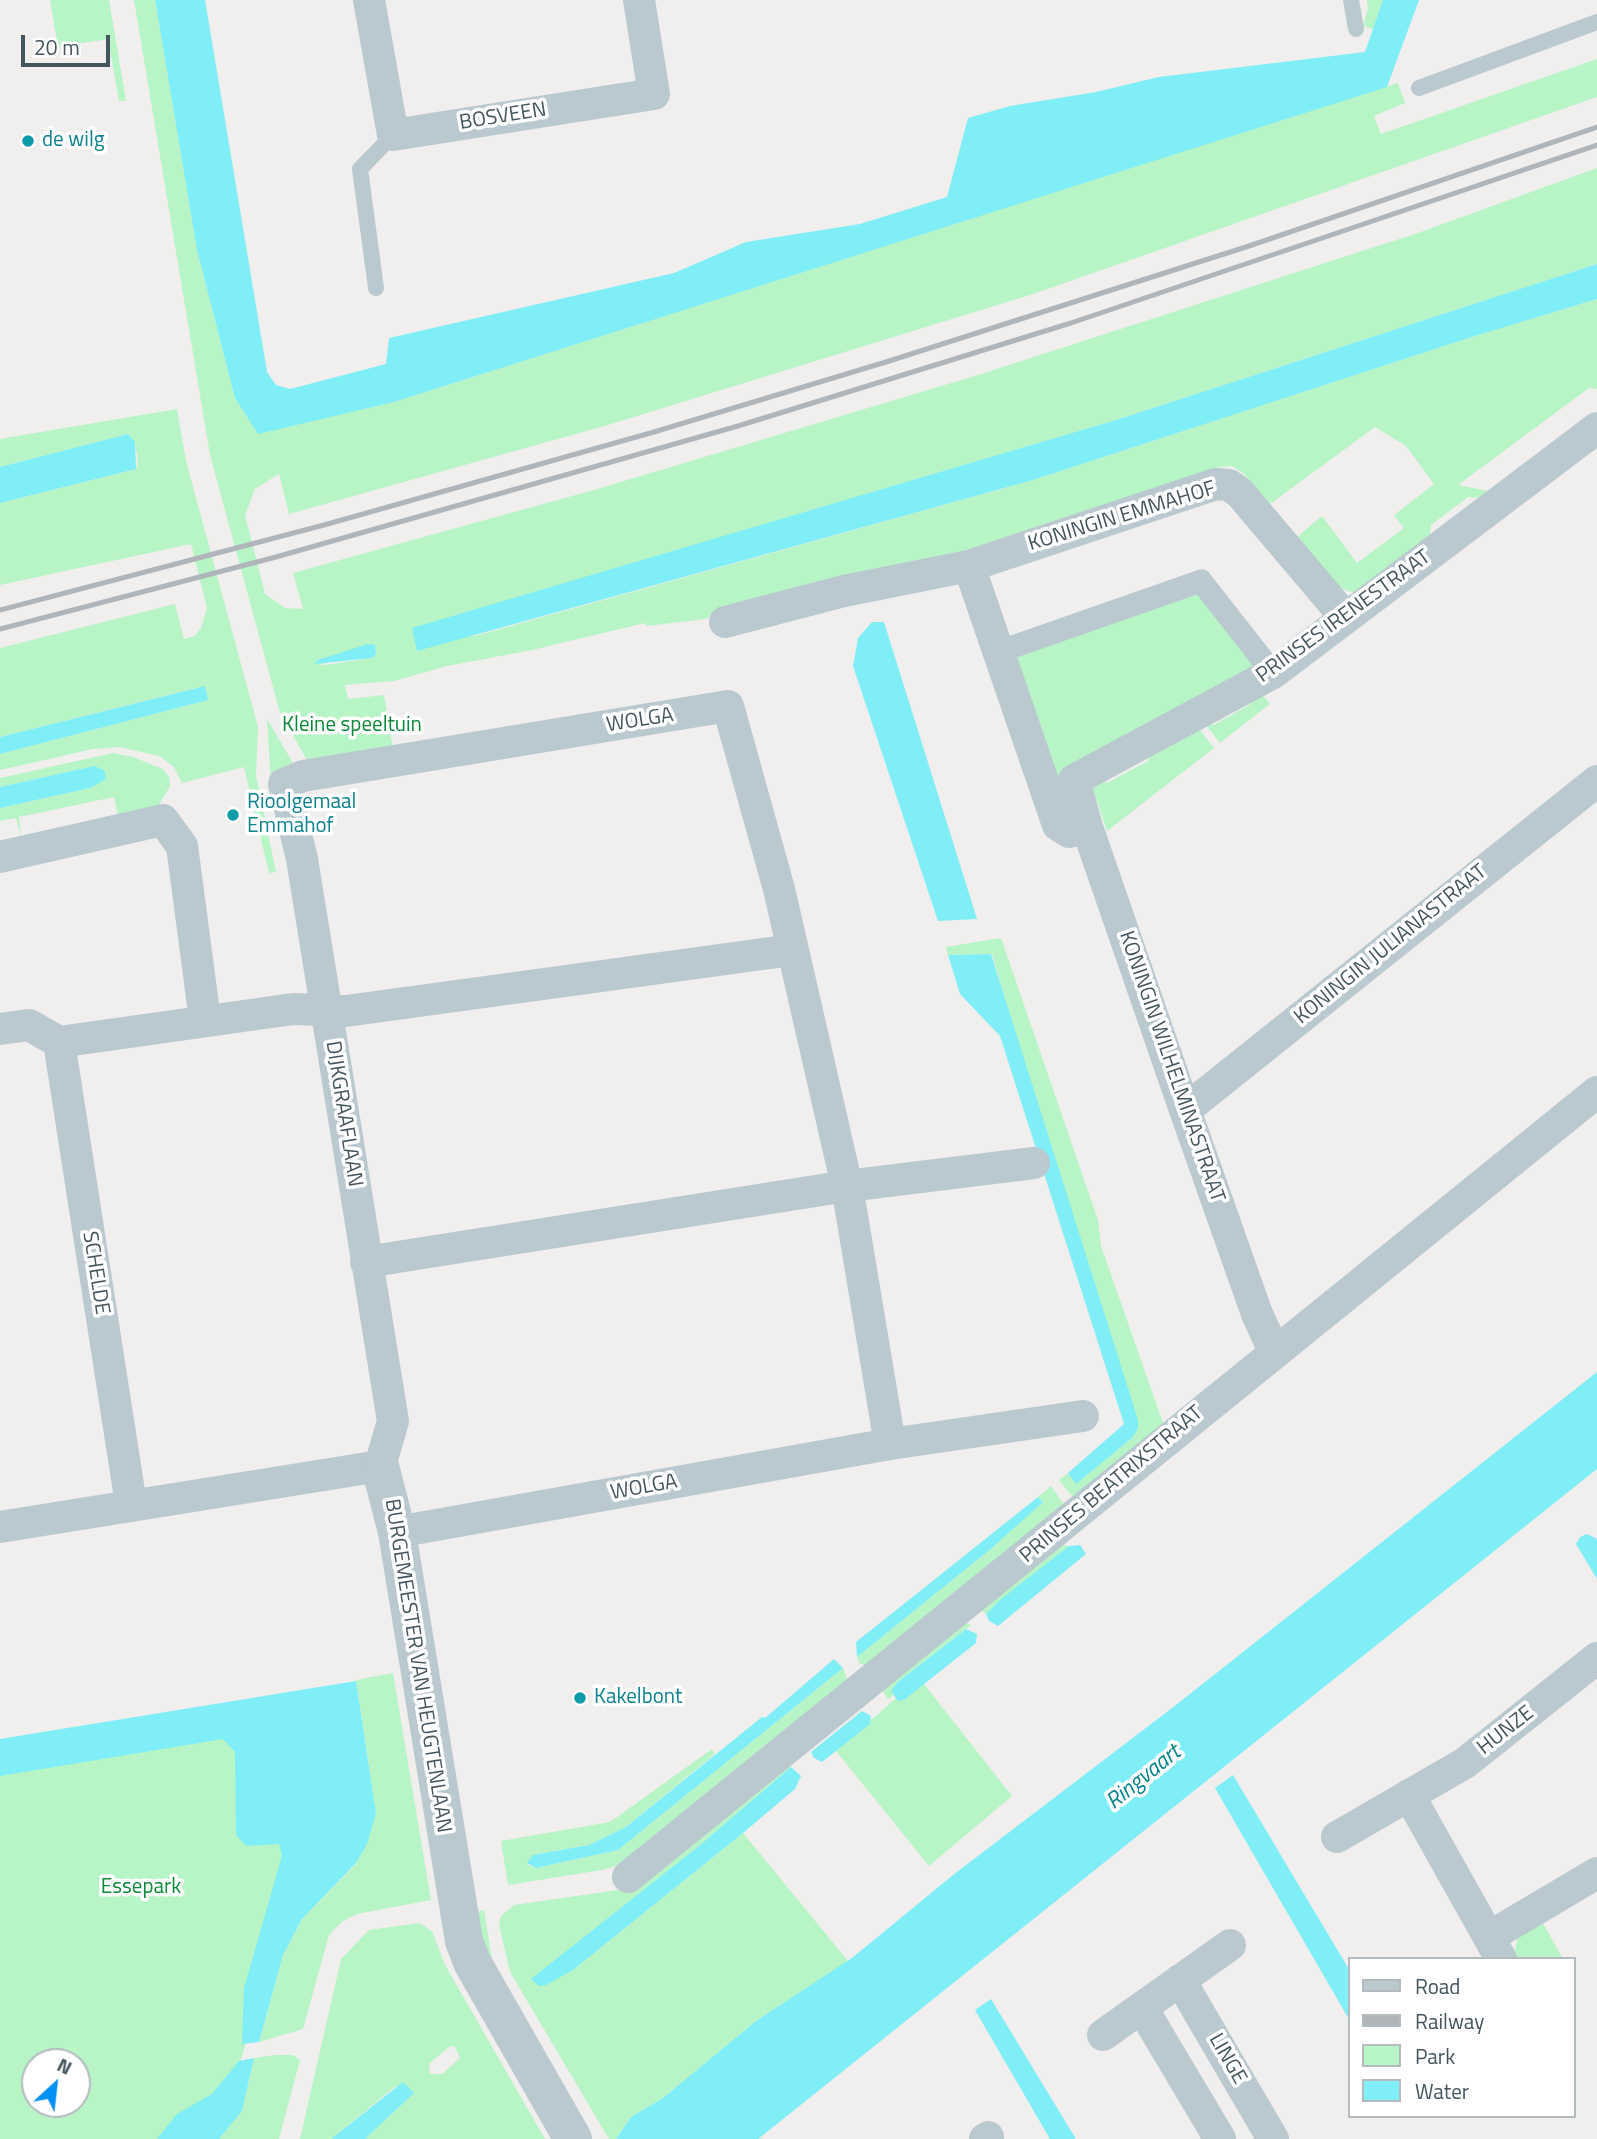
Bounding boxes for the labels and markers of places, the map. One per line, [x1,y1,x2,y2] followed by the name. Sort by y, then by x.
[42,128,105,154] place label: de wilg
[20,133,36,149] marker: de wilg
[247,790,356,840] place label: Rioolgemaal Emmahof
[225,807,241,823] marker: Rioolgemaal Emmahof
[594,1685,682,1711] place label: Kakelbont
[572,1690,588,1706] marker: Kakelbont

